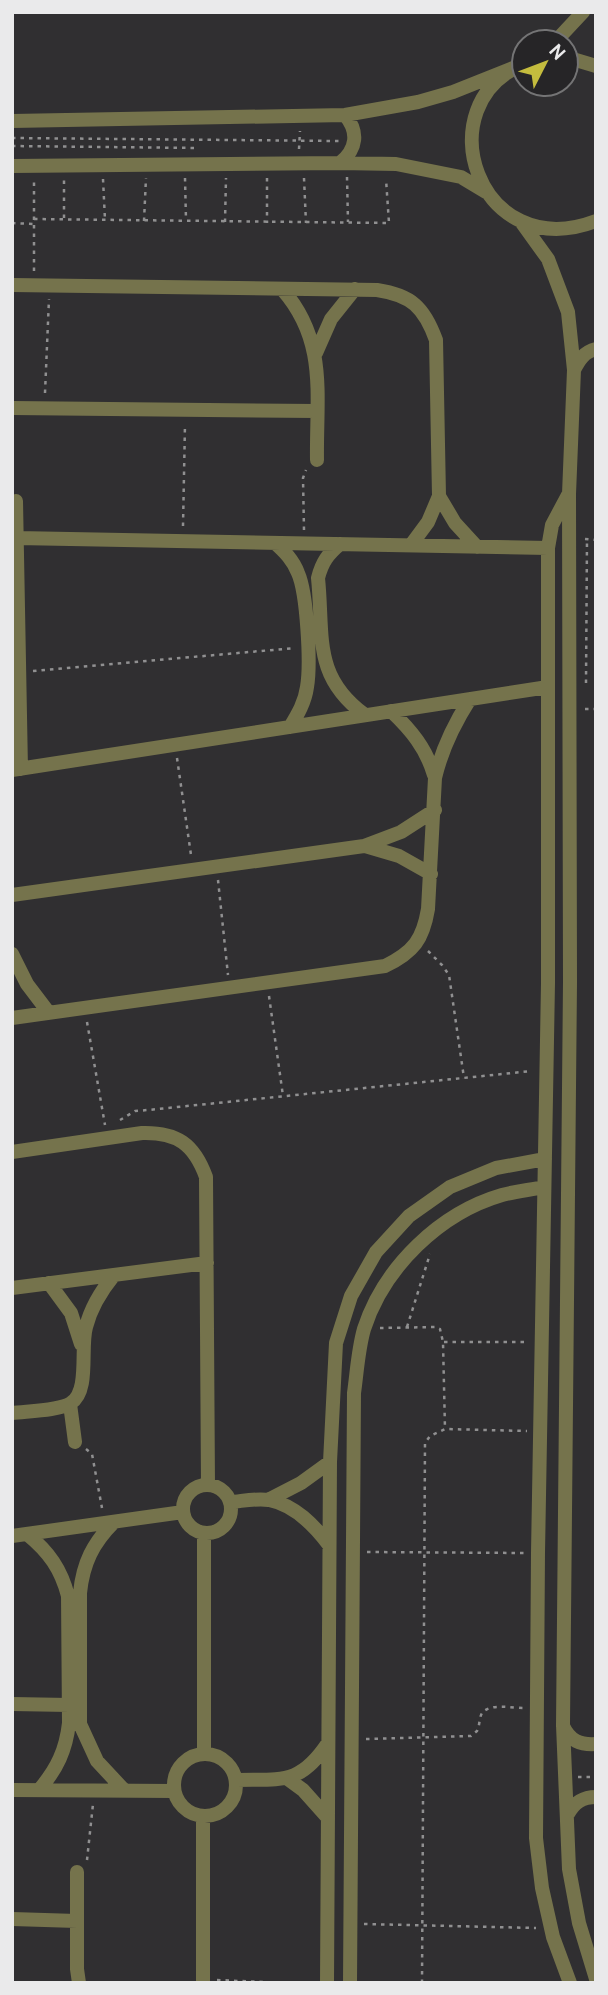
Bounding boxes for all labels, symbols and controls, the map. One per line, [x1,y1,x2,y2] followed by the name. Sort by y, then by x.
[510,28,580,98] north arrow
[544,39,570,65] text: N

